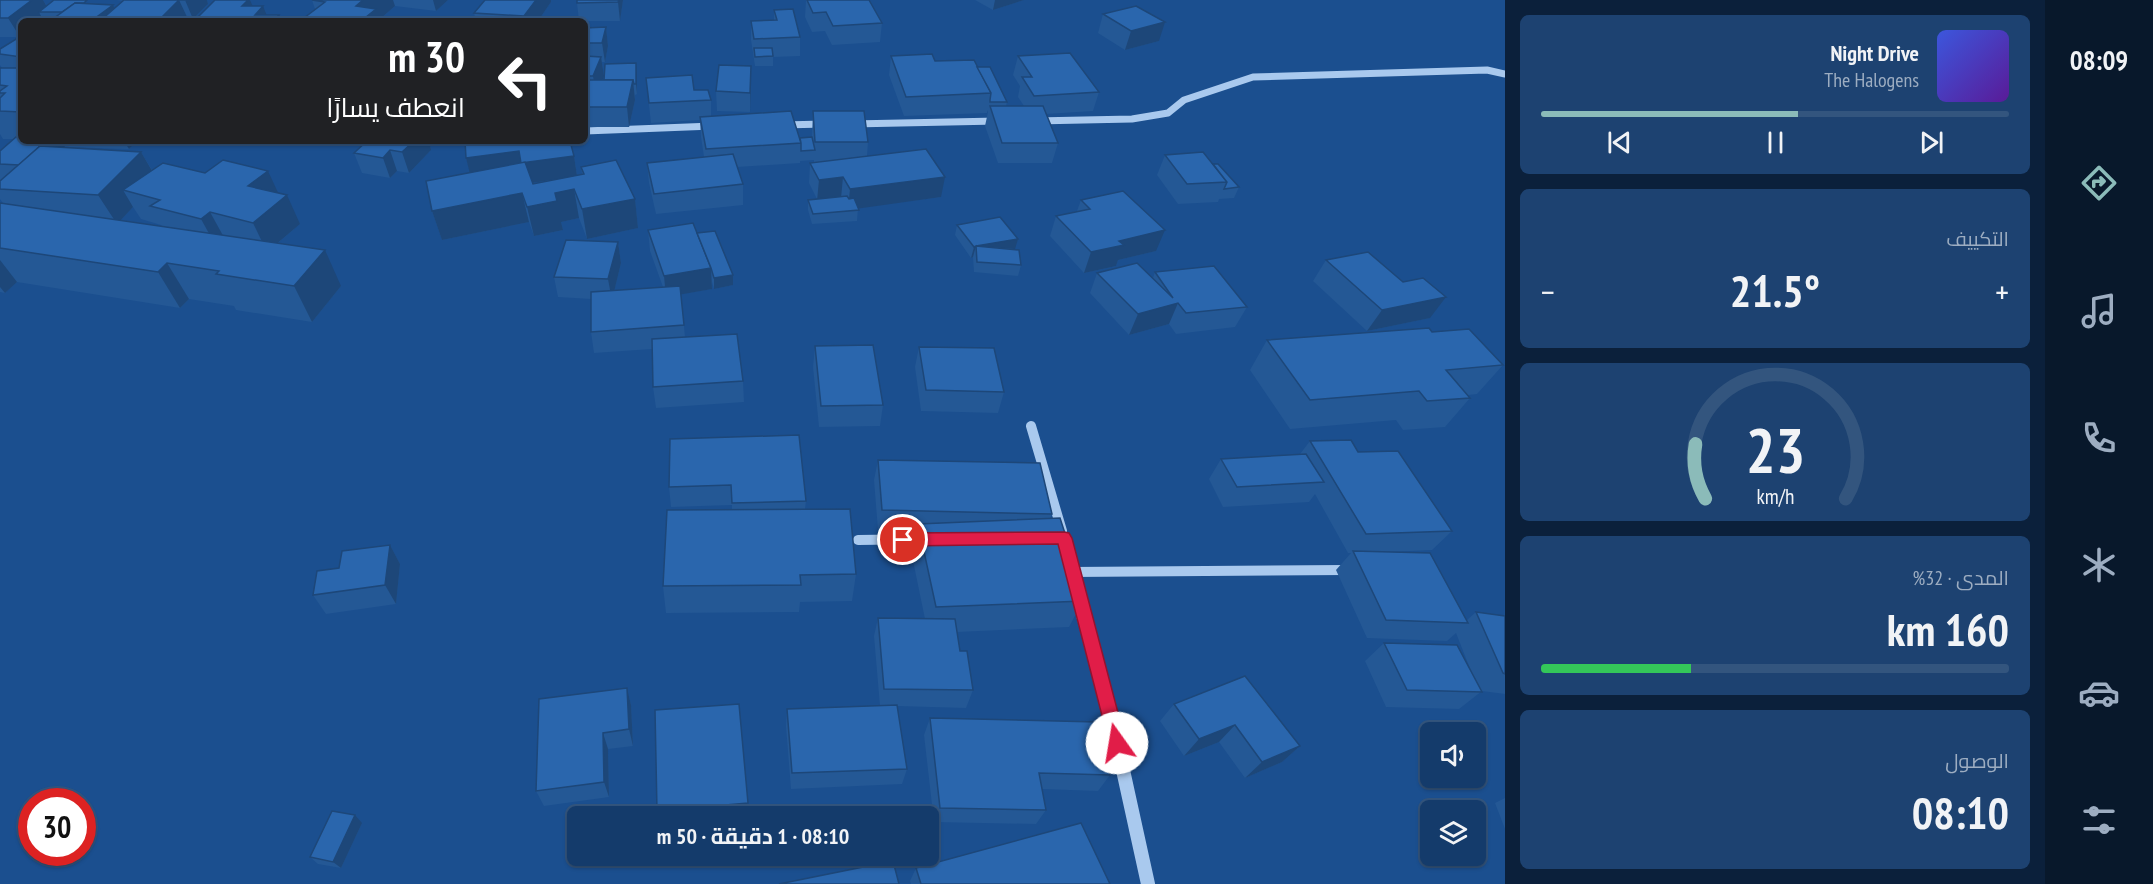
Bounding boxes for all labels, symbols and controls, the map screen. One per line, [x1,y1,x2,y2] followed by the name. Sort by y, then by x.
[388,29,465,84] text: 30 m
[1830,39,1919,67] text: Night Drive
[486,42,564,120] icon: left
[2070,43,2128,77] text: 08:09
[1824,67,1919,93] text: The Halogens
[326,90,465,124] text: انعطف يسارًا
[1603,126,1636,159] icon: previous
[1759,126,1792,159] icon: pause
[1915,126,1948,159] icon: next
[2078,162,2120,204] icon: directions
[1946,226,2009,252] text: التكييف
[1730,261,1820,319] text: 21.5°
[1541,270,1555,313] text: −
[1995,270,2009,313] text: +
[2078,290,2120,332] icon: music
[1745,409,1805,490] text: 23
[2078,417,2120,459] icon: phone
[1756,482,1794,510] text: km/h
[877,514,928,565] pin
[886,523,919,556] icon: arrive
[2078,544,2120,586] icon: climate
[1913,565,2009,591] text: المدى · 32%
[1887,600,2009,658] text: 160 km
[2078,672,2120,714] icon: car
[1085,711,1149,775] position arrow
[1420,722,1486,866] map controls
[1420,722,1486,788] button: sound
[1945,748,2009,774] text: الوصول
[1912,783,2009,841] text: 08:10
[18,788,96,866] speed limit sign: 30
[2078,799,2120,841] icon: filters
[1420,800,1486,866] button: layers
[657,822,849,850] text: 08:10 · 1 دقيقة · 50 m

